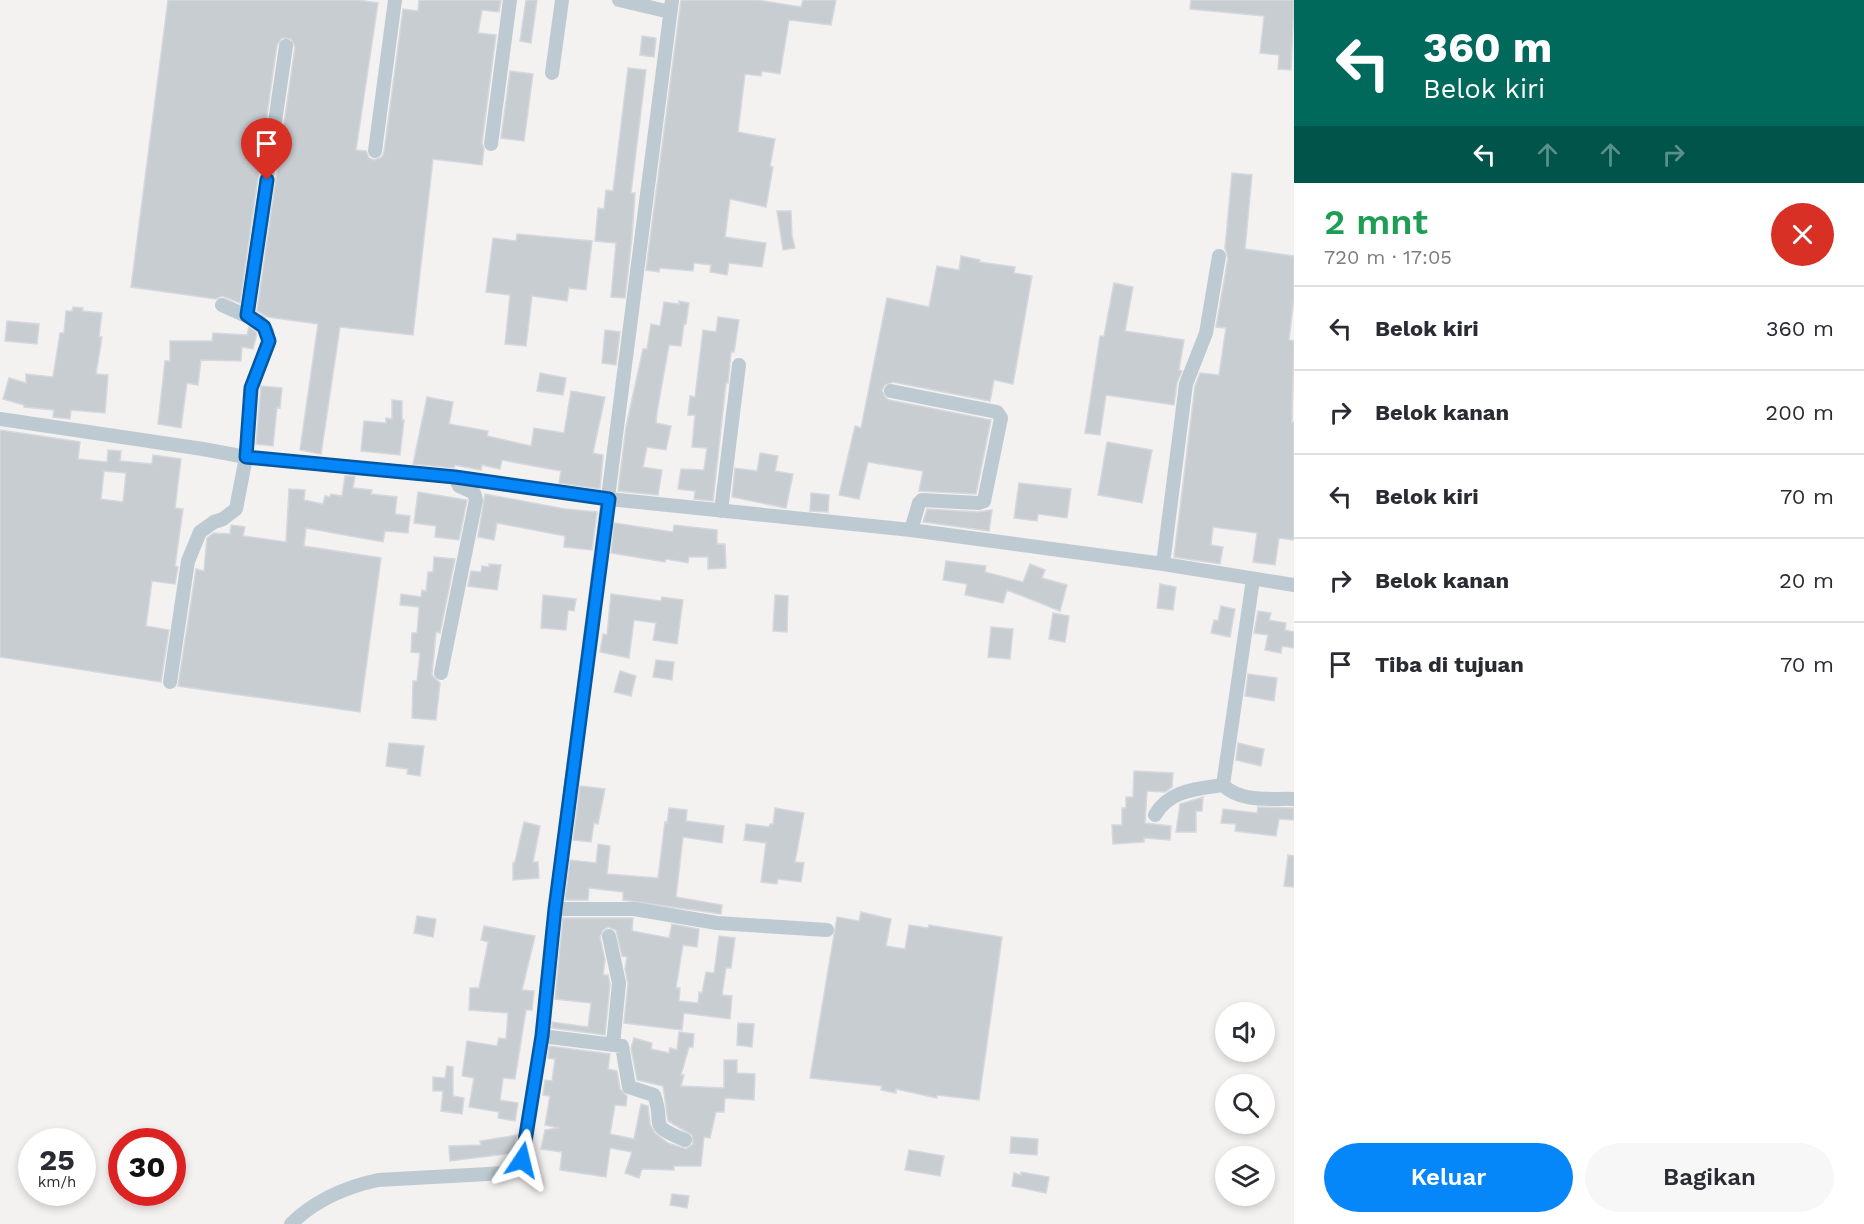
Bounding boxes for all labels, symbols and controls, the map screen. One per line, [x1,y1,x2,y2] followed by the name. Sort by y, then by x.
[1423,23,1552,72] text: 360 m
[1324,24,1402,102] icon: left
[1423,73,1545,105] text: Belok kiri
[241,118,292,180] pin
[250,127,283,160] icon: arrive
[1468,138,1501,171] icon: left
[1531,138,1564,171] icon: ahead
[1594,138,1627,171] icon: ahead
[1657,138,1690,171] icon: right
[1324,201,1428,243] text: 2 mnt
[1771,203,1834,266] button: close
[1324,245,1452,269] text: 720 m · 17:05
[1324,312,1357,345] icon: left
[1375,316,1479,341] text: Belok kiri
[1766,316,1834,341] text: 360 m
[1324,396,1357,429] icon: right
[1375,400,1509,425] text: Belok kanan
[1765,400,1834,425] text: 200 m
[1324,480,1357,513] icon: left
[1375,484,1479,509] text: Belok kiri
[1780,484,1834,509] text: 70 m
[1324,564,1357,597] icon: right
[1375,568,1509,593] text: Belok kanan
[1779,568,1834,593] text: 20 m
[1324,648,1357,681] icon: arrive
[1375,652,1524,677] text: Tiba di tujuan
[1780,652,1834,677] text: 70 m
[1215,1002,1275,1206] map controls
[1215,1002,1275,1062] button: sound
[1215,1074,1275,1134] button: search
[108,1128,186,1206] speed limit sign: 30
[490,1128,554,1192] position arrow
[39,1142,75,1177] text: 25
[1324,1143,1573,1212] button: Keluar
[1585,1143,1834,1212] button: Bagikan
[1215,1146,1275,1206] button: layers
[38,1173,76,1191] text: km/h

